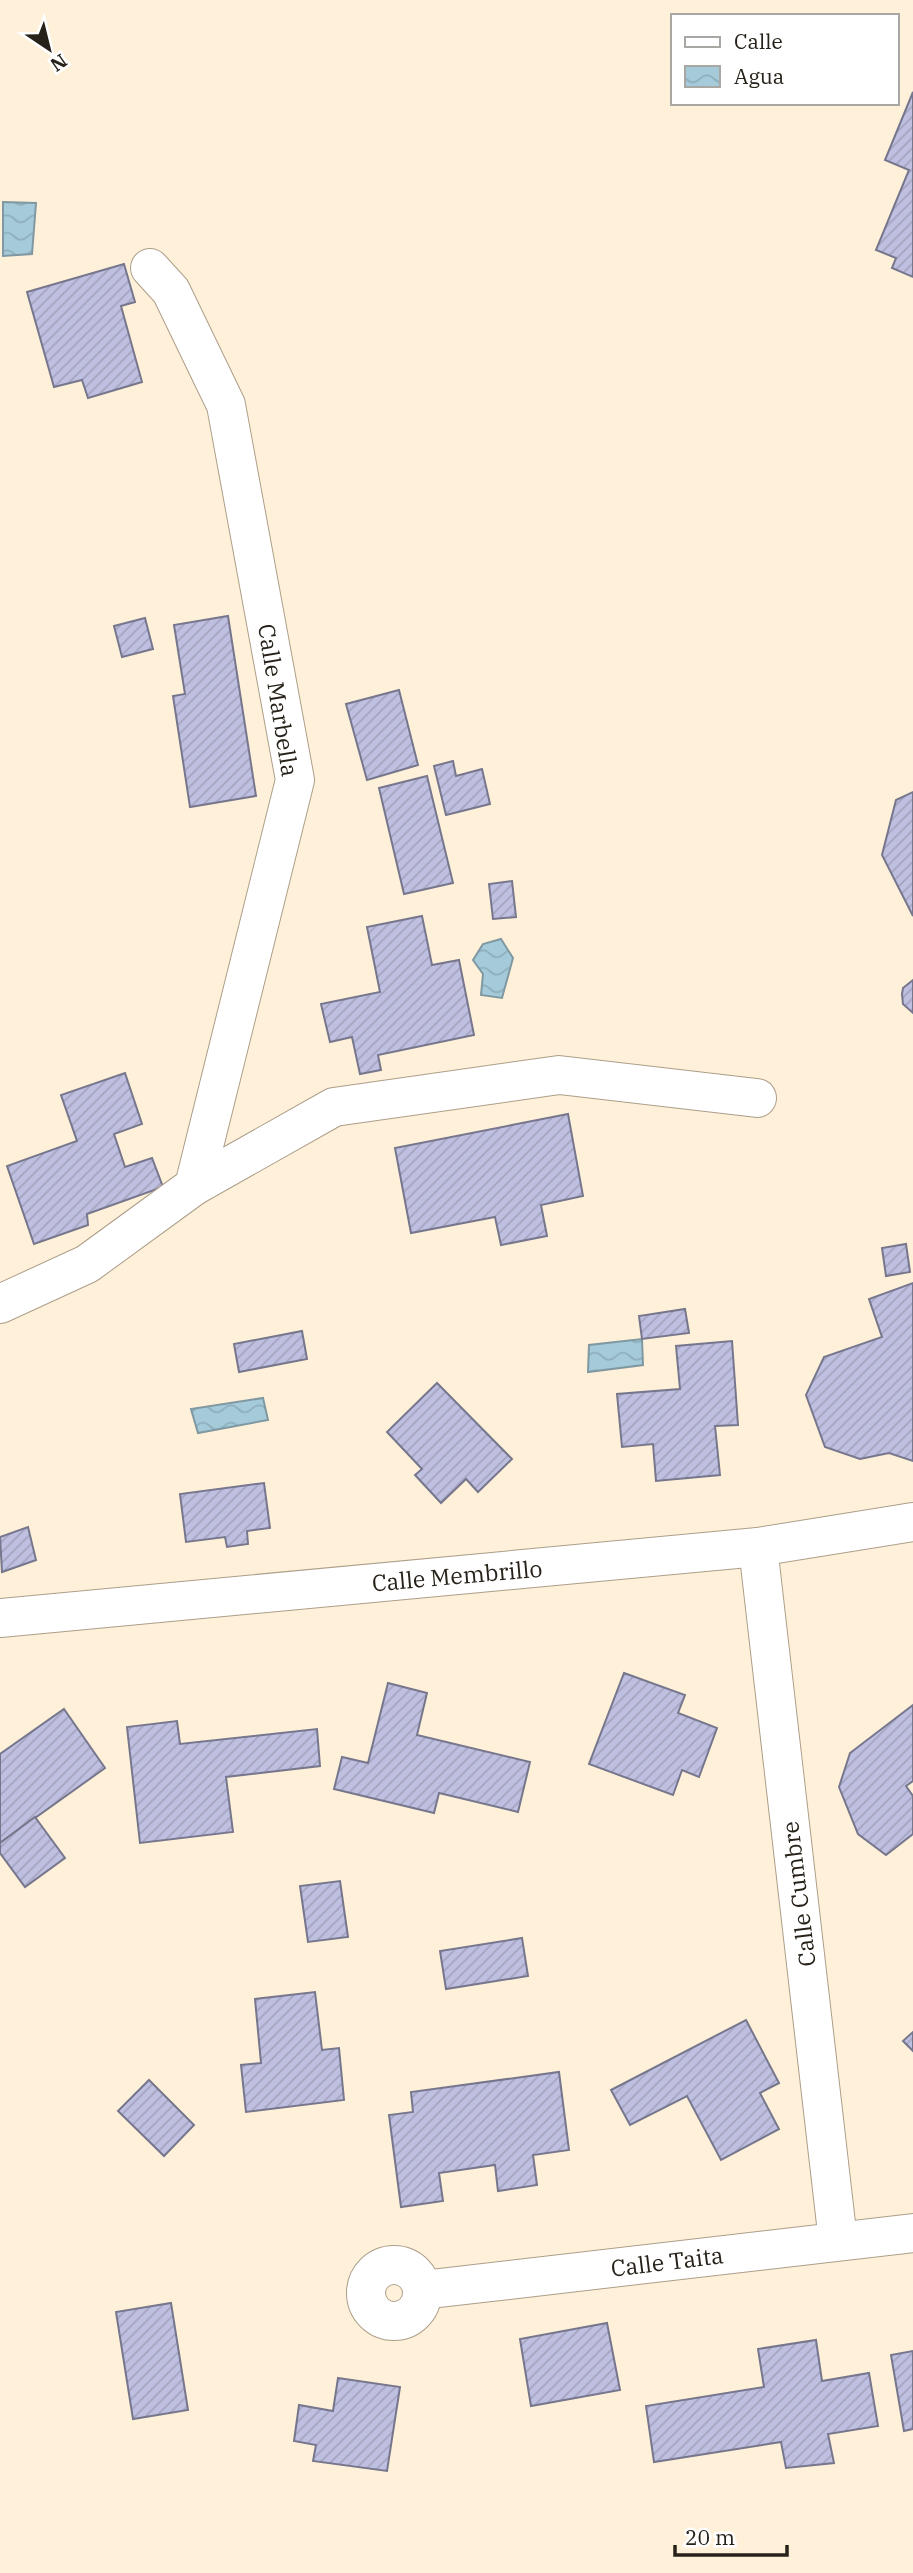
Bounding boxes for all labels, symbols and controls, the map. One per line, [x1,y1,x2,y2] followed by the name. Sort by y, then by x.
[14,14,84,84] north arrow
[671,14,899,105] legend
[734,27,783,55] text: Calle
[46,49,72,77] text: N
[734,62,784,90] text: Agua
[252,622,306,778] street label: Calle Marbella
[371,1553,543,1597] street label: Calle Membrillo
[774,1820,822,1968] street label: Calle Cumbre
[609,2239,725,2283] street label: Calle Taita
[675,2514,787,2558] scale bar
[685,2523,735,2551] text: 20 m

